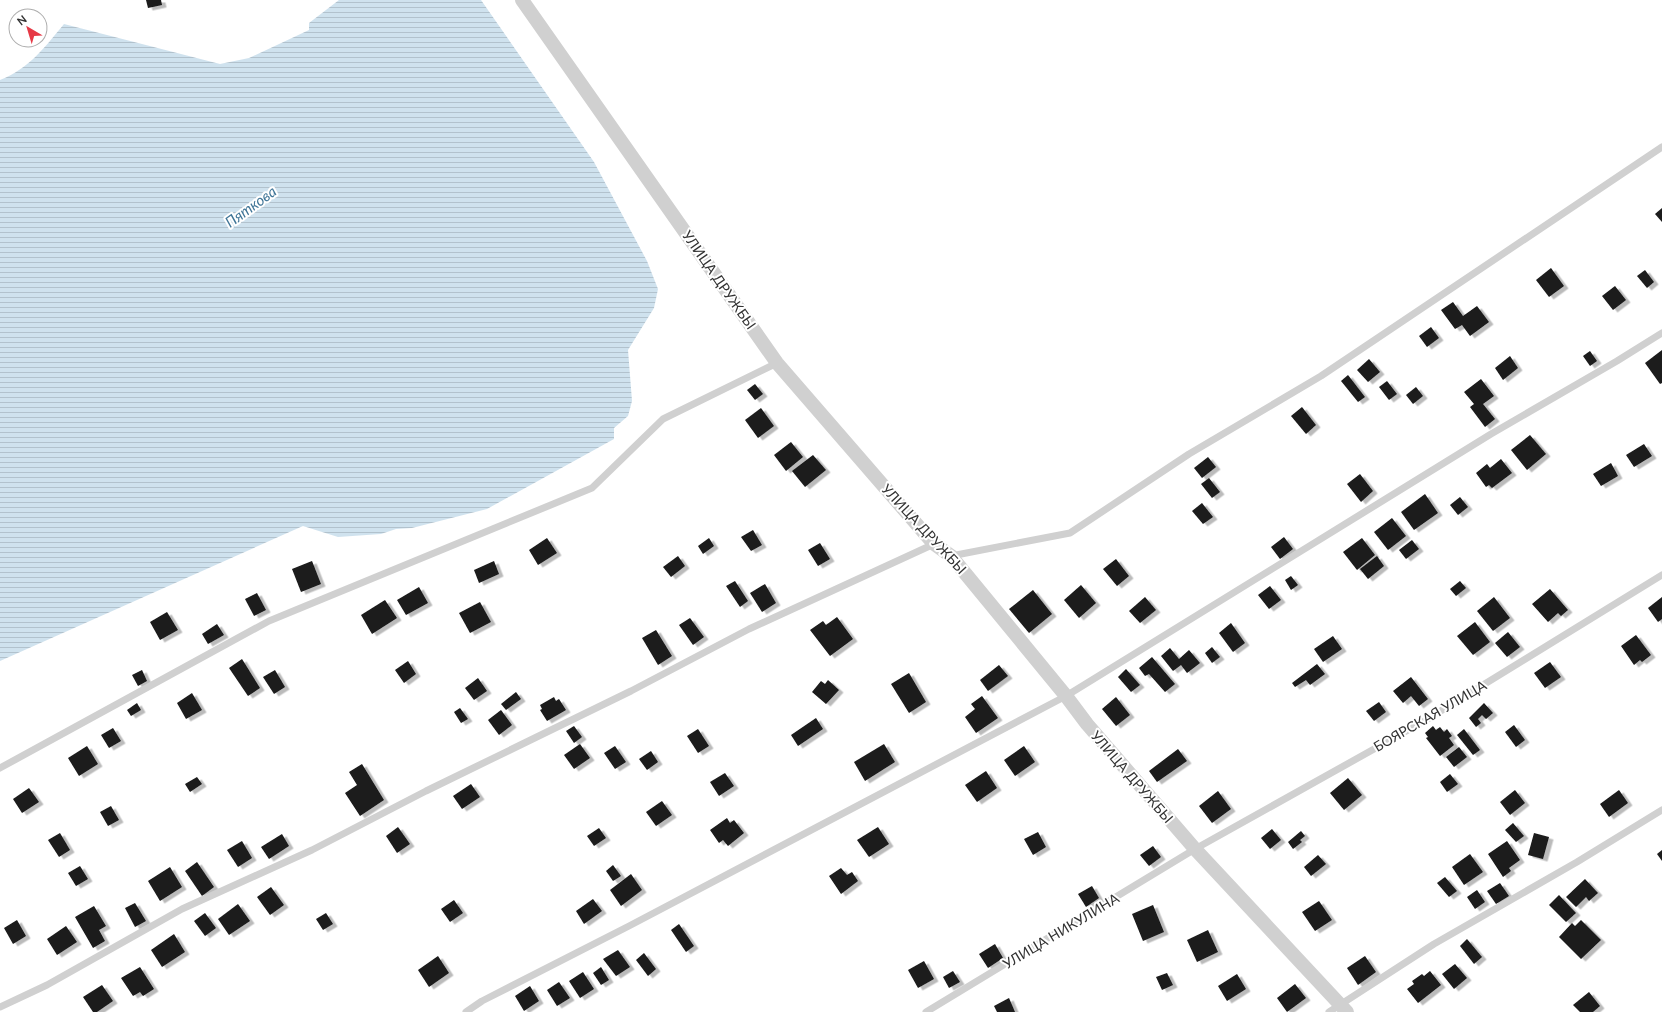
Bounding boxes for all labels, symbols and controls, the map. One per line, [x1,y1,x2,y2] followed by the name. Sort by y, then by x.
[8,8,48,48] north arrow
[14,12,29,27] text: N
[221,181,280,231] water label: Пяткова
[679,227,760,332] street label: УЛИЦА ДРУЖБЫ
[878,480,970,577] street label: УЛИЦА ДРУЖБЫ
[1370,676,1490,755] street label: БОЯРСКАЯ УЛИЦА
[1088,727,1177,826] street label: УЛИЦА ДРУЖБЫ
[1000,889,1122,972] street label: УЛИЦА НИКУЛИНА

